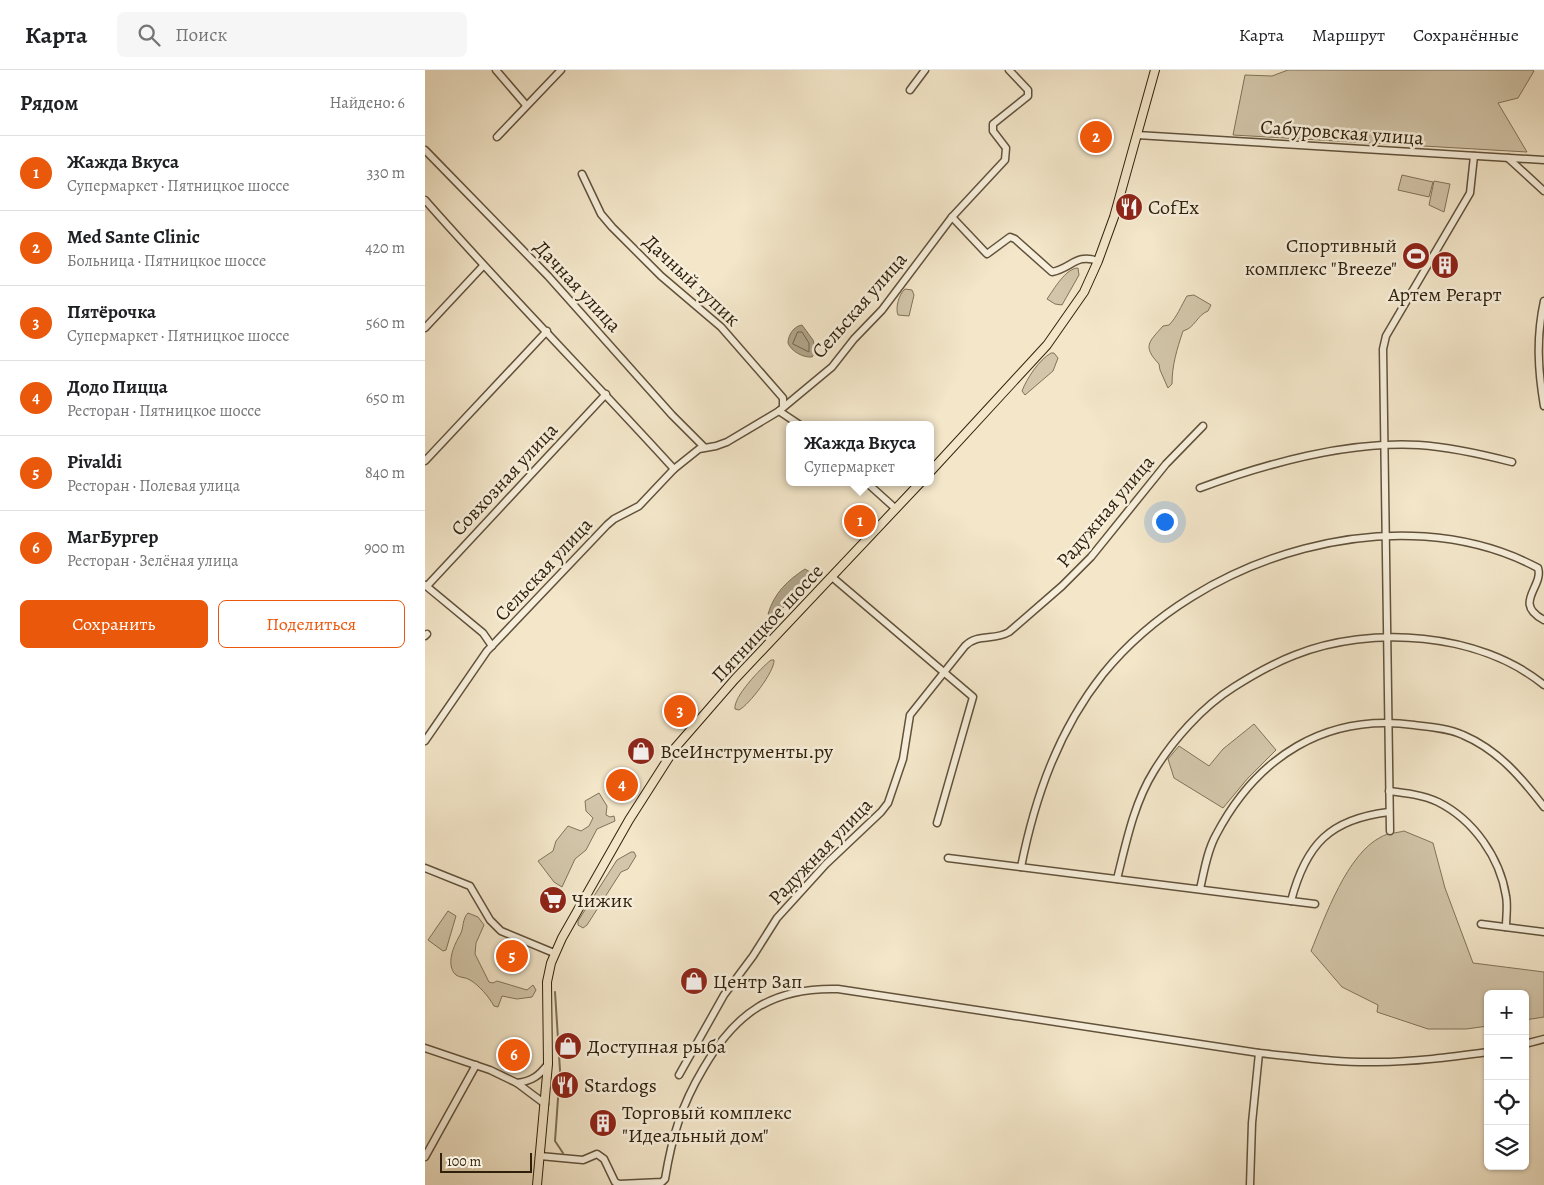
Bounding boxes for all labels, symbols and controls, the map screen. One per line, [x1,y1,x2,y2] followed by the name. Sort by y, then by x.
[117,12,467,57] search box
[25,19,87,51] text: Карта
[135,21,163,49] icon: search
[175,22,227,48] text: Поиск
[1239,23,1284,47] text: Карта
[1312,23,1385,47] text: Маршрут
[1413,23,1519,47] text: Сохранённые
[20,89,78,117] text: Рядом
[330,92,405,114] text: Найдено: 6
[1259,113,1425,152] street label: Сабуровская улица
[1080,118,1112,156] pin: 2
[67,149,179,175] text: Жажда Вкуса
[33,162,39,184] text: 1
[367,162,405,184] text: 330 m
[67,175,289,197] text: Супермаркет · Пятницкое шоссе
[1114,192,1144,222] restaurant icon: CofEx
[1148,194,1200,221] place label: CofEx
[67,224,200,250] text: Med Sante Clinic
[637,228,746,332] street label: Дачный тупик
[1245,232,1397,282] place label: Спортивный комплекс "Breeze"
[528,234,628,339] street label: Дачная улица
[32,237,40,259] text: 2
[365,237,405,259] text: 420 m
[1401,241,1431,271] sports icon: Спортивный комплекс "Breeze"
[806,246,914,364] street label: Сельская улица
[67,250,266,272] text: Больница · Пятницкое шоссе
[1430,250,1460,280] building icon: Артем Регарт
[1387,281,1502,308] place label: Артем Регарт
[67,299,156,325] text: Пятёрочка
[33,312,39,334] text: 3
[366,312,405,334] text: 560 m
[67,325,289,347] text: Супермаркет · Пятницкое шоссе
[67,374,168,400] text: Додо Пицца
[32,387,40,409] text: 4
[366,387,405,409] text: 650 m
[67,400,261,422] text: Ресторан · Пятницкое шоссе
[445,416,564,542] street label: Совхозная улица
[786,421,934,486] popup
[804,430,916,456] text: Жажда Вкуса
[67,449,122,475] text: Pivaldi
[1050,449,1161,573] street label: Радужная улица
[804,456,895,478] text: Супермаркет
[33,462,39,484] text: 5
[365,462,405,484] text: 840 m
[67,475,240,497] text: Ресторан · Полевая улица
[844,502,876,540] pin: 1
[1152,509,1178,535] your location
[488,511,599,627] street label: Сельская улица
[67,524,159,550] text: МагБургер
[32,537,40,559] text: 6
[364,537,405,559] text: 900 m
[67,550,238,572] text: Ресторан · Зелёная улица
[705,558,829,688] street label: Пятницкое шоссе
[20,600,208,648] button: Сохранить
[218,600,405,648] button: Поделиться
[664,692,696,730] pin: 3
[626,736,656,766] shop icon: ВсеИнструменты.ру
[660,738,834,765] place label: ВсеИнструменты.ру
[606,766,638,804] pin: 4
[762,791,879,911] street label: Радужная улица
[538,885,568,915] supermarket icon: Чижик
[572,887,633,914] place label: Чижик
[496,937,528,975] pin: 5
[679,966,709,996] shop icon: Центр Зап
[713,968,802,995] place label: Центр Зап
[1484,990,1529,1170] map controls
[1484,990,1529,1035] button: +
[553,1031,583,1061] shop icon: Доступная рыба
[587,1033,727,1060] place label: Доступная рыба
[1484,1035,1529,1080] button: −
[498,1036,530,1074] pin: 6
[550,1070,580,1100] restaurant icon: Stardogs
[584,1072,657,1099] place label: Stardogs
[1484,1080,1529,1125] button: locate
[622,1099,792,1149] place label: Торговый комплекс "Идеальный дом"
[588,1108,618,1138] building icon: Торговый комплекс "Идеальный дом"
[1484,1125,1529,1170] button: layers
[440,1150,533,1173] scale bar
[447,1152,481,1171] text: 100 m

